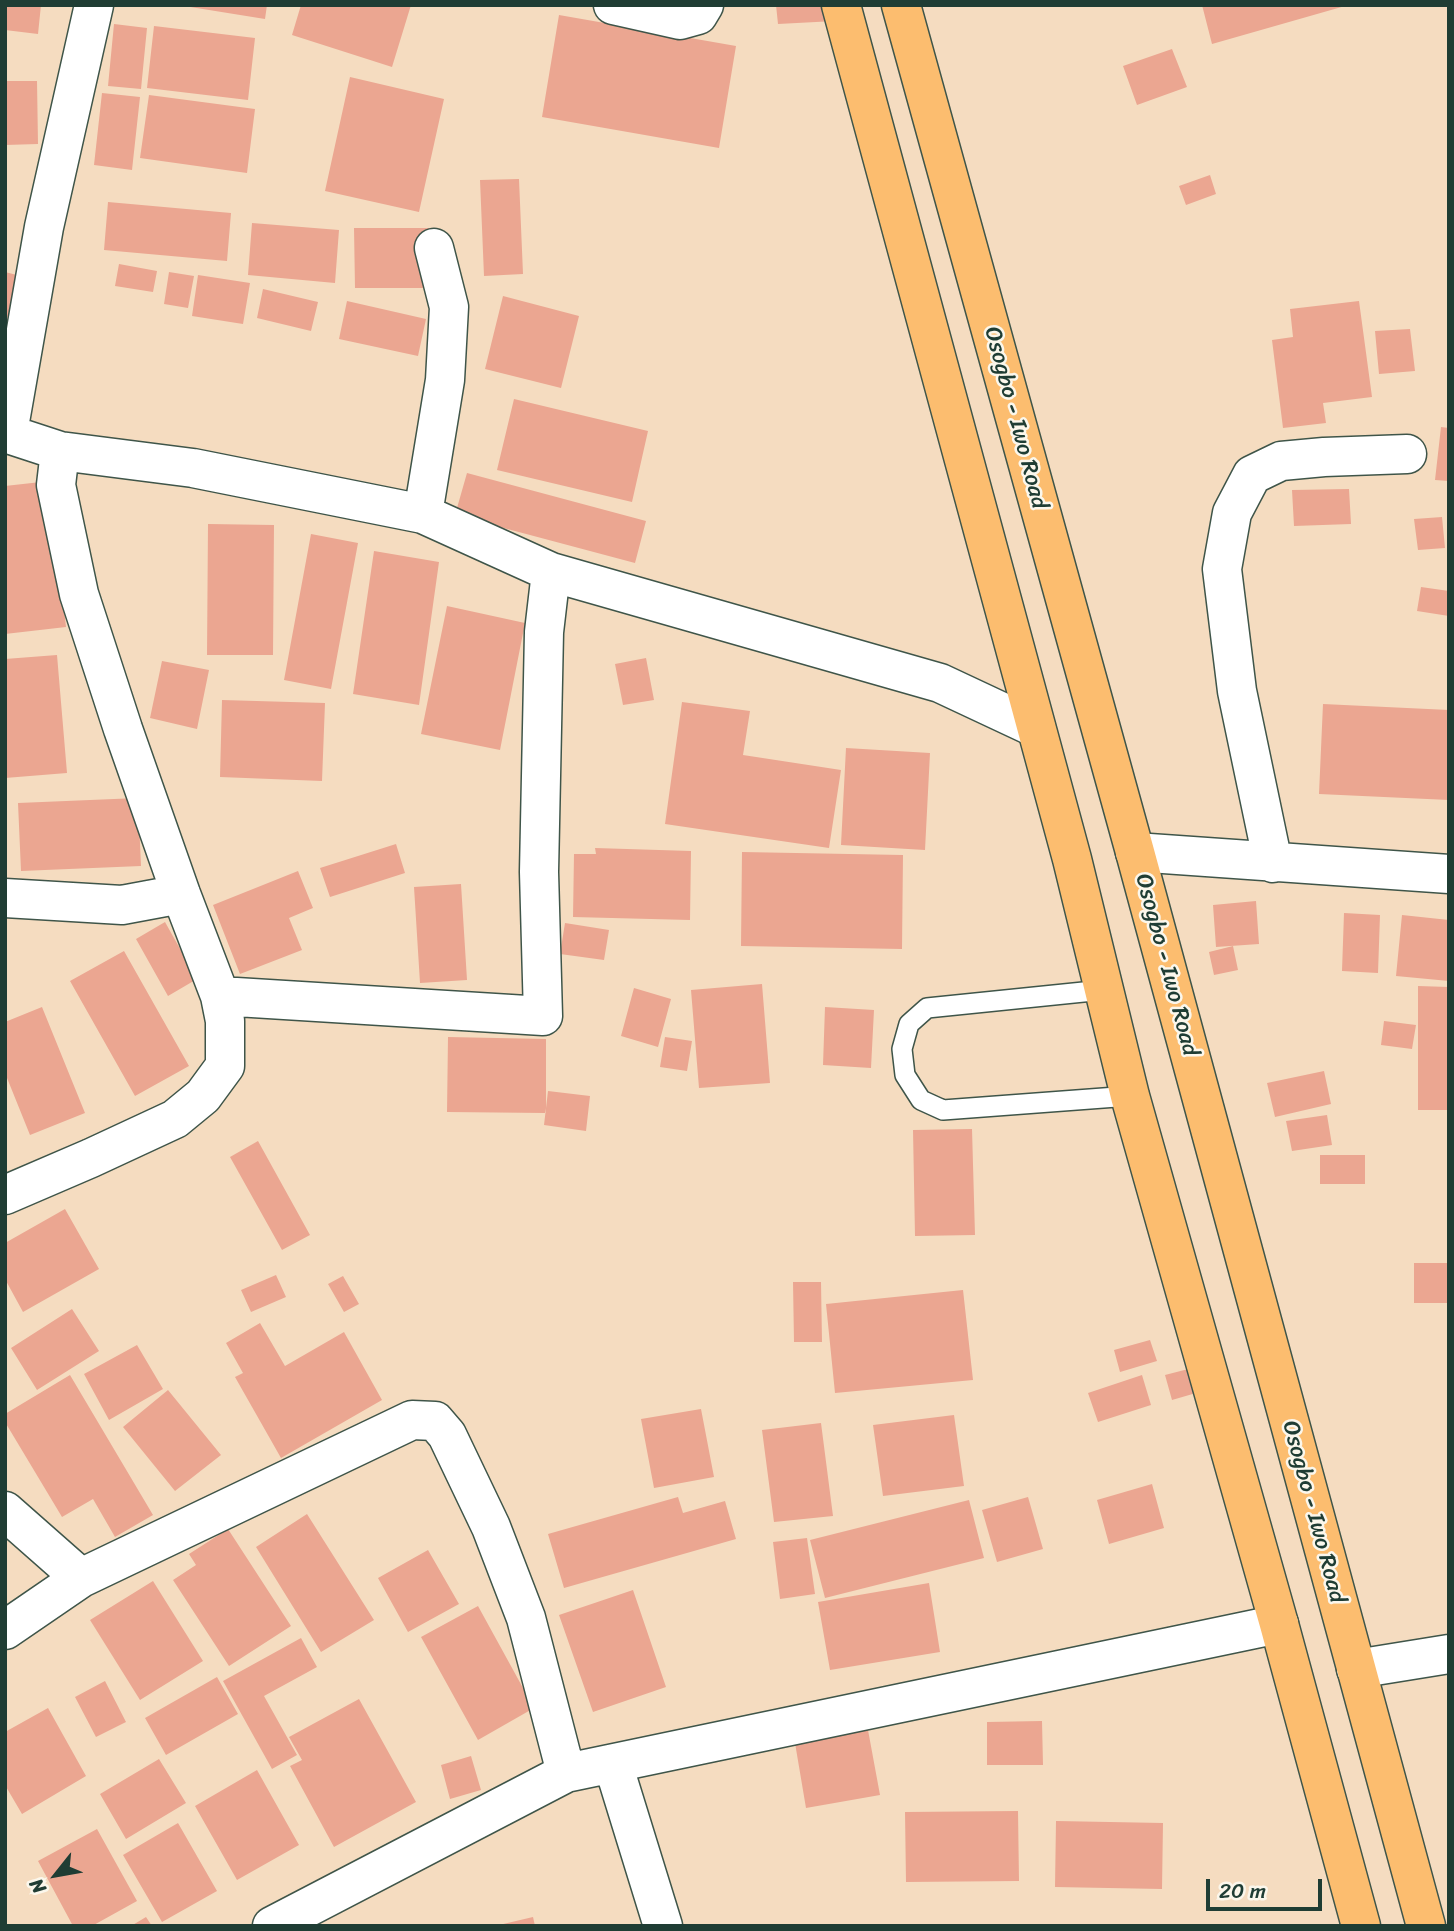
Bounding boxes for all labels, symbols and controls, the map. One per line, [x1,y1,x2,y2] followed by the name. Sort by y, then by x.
[977,324,1053,512] street label: Osogbo - Iwo Road
[1128,871,1204,1059] street label: Osogbo - Iwo Road
[1275,1418,1351,1606] street label: Osogbo - Iwo Road
[21,1840,91,1910] north arrow
[1209,1864,1324,1908] scale bar
[20,1872,55,1900] text: N
[1219,1872,1266,1910] text: 20 m

